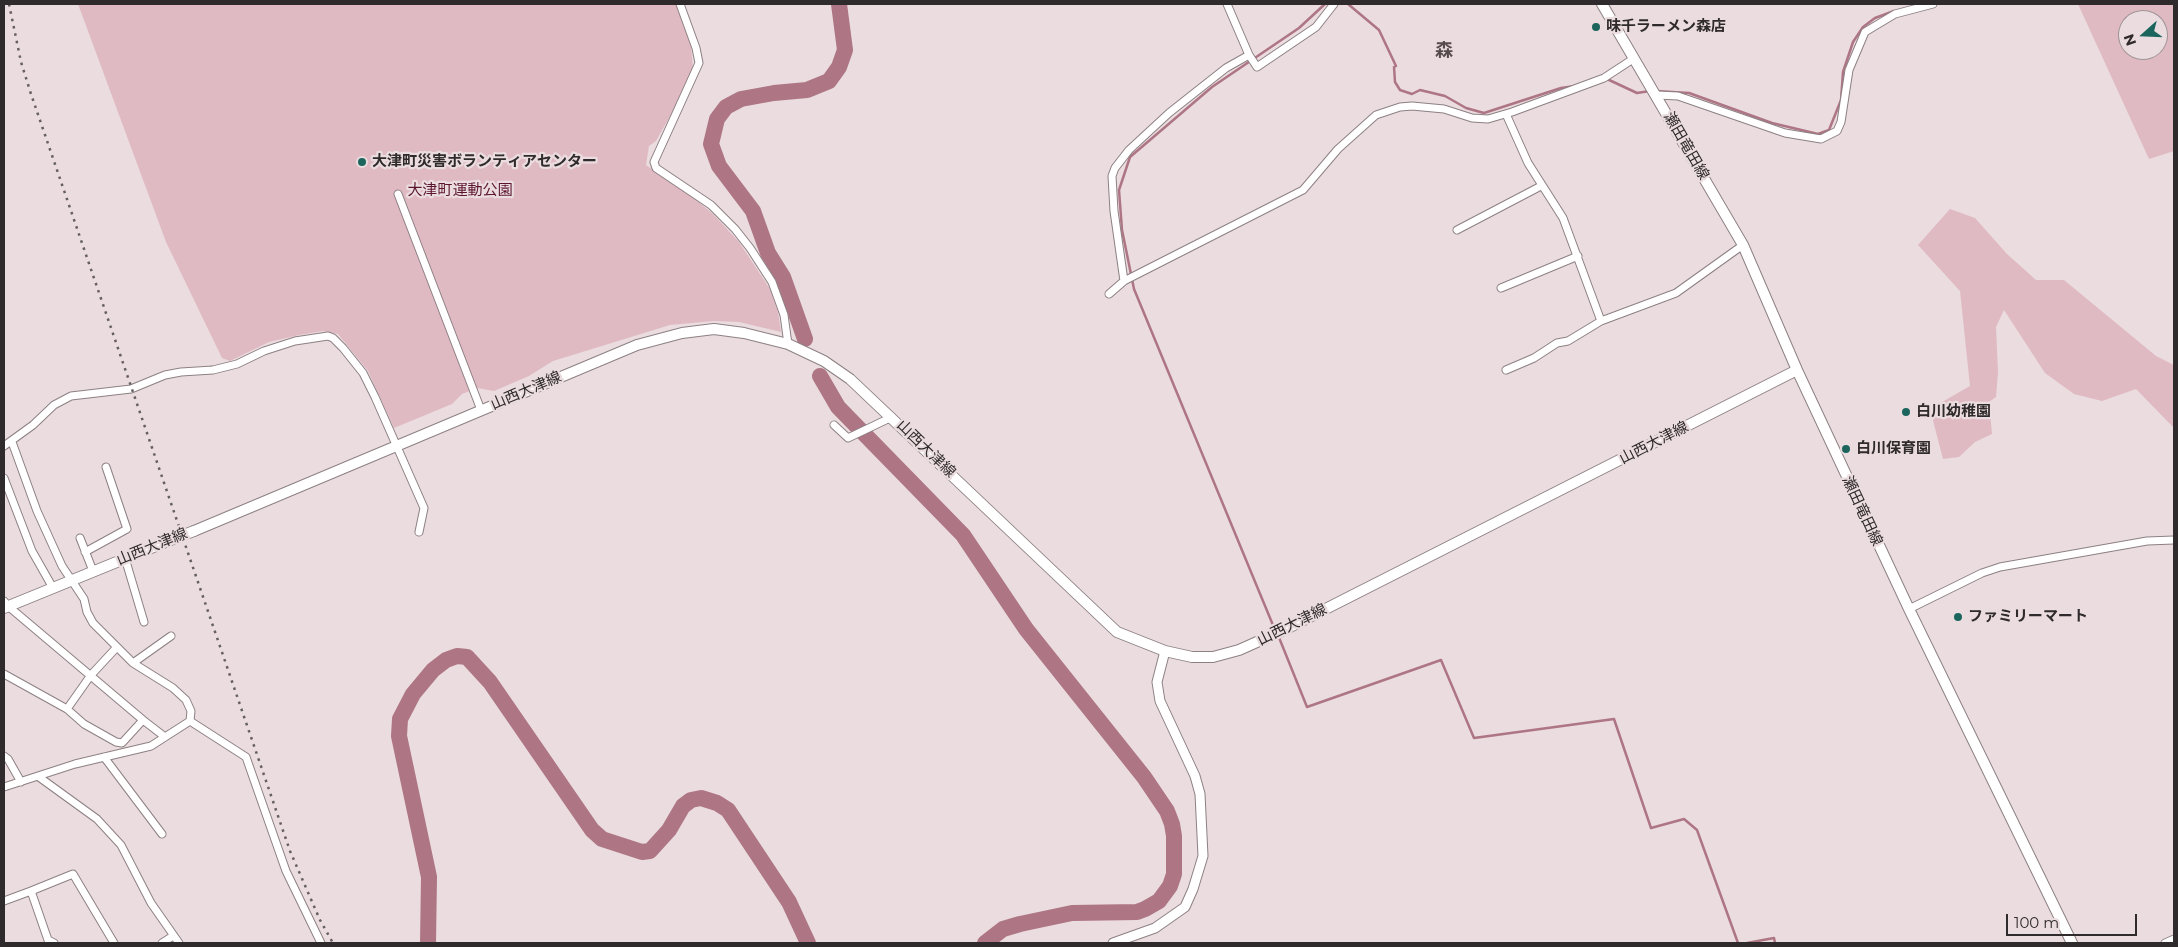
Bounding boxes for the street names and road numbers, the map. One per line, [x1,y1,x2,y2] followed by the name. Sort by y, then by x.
[1659,109,1713,183] street label: 瀬田竜田線
[488,368,564,414] street label: 山西大津線
[893,416,959,482] street label: 山西大津線
[1617,418,1691,468] street label: 山西大津線
[1838,473,1886,549] street label: 瀬田竜田線
[114,525,190,569] street label: 山西大津線
[1254,600,1330,650] street label: 山西大津線

